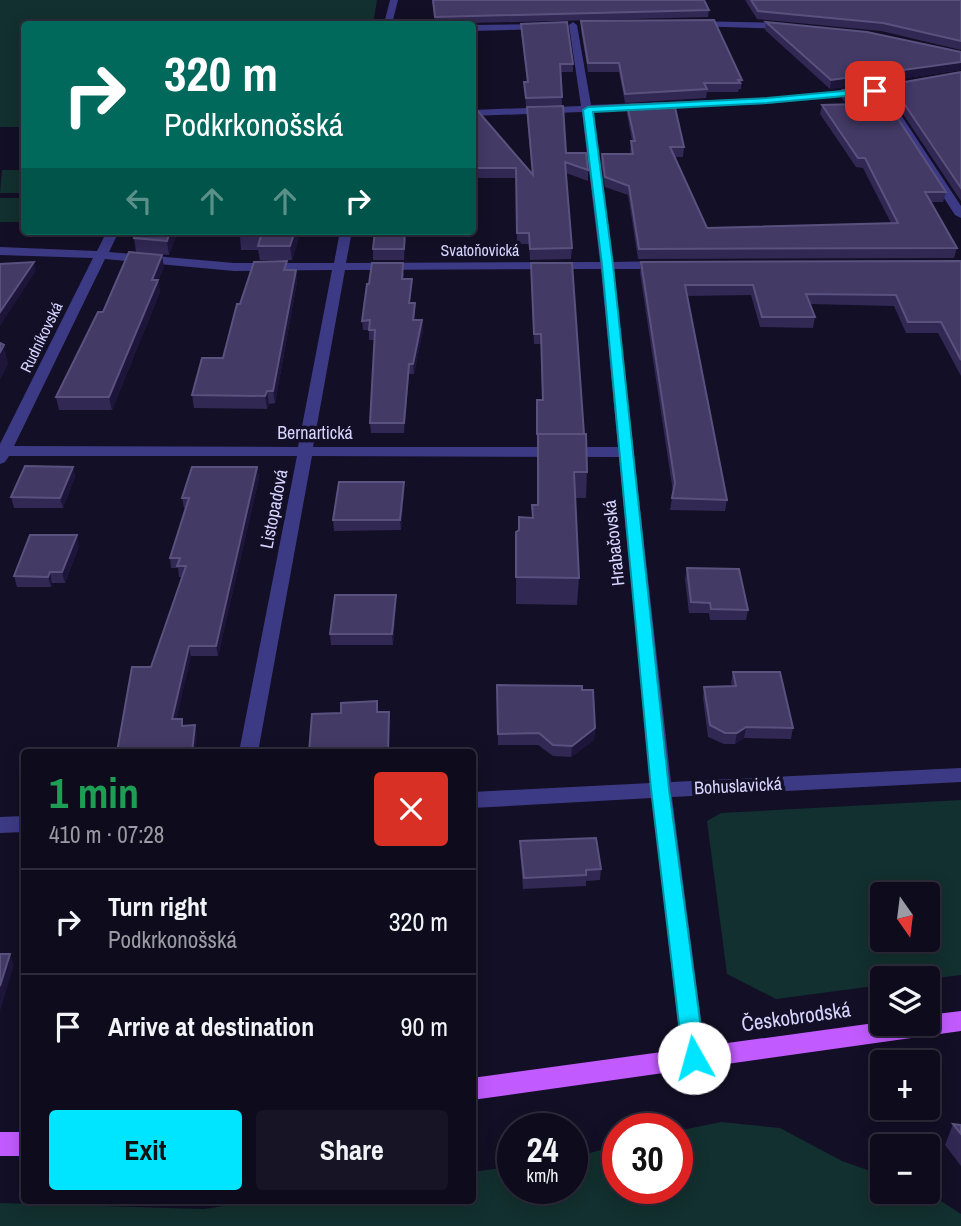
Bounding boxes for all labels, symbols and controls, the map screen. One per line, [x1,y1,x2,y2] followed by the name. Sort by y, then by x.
[164,40,278,106] text: 320 m
[49,49,140,140] icon: right
[845,61,905,121] pin
[856,72,894,110] icon: arrive
[164,103,343,146] text: Podkrkonošská
[120,182,158,220] icon: left
[193,182,231,220] icon: ahead
[266,182,304,220] icon: ahead
[339,182,377,220] icon: right
[441,239,520,261] street label: Svatoňovická
[14,297,68,376] street label: Rudníkovská
[277,420,353,445] street label: Bernartická
[254,467,293,551] street label: Listopadová
[597,499,630,587] street label: Hrabačovská
[49,765,139,821] text: 1 min
[693,771,782,800] street label: Bohuslavická
[374,772,448,846] button: close
[49,819,164,850] text: 410 m · 07:28
[870,882,940,952] north arrow
[870,882,940,1204] map controls
[108,889,207,924] text: Turn right
[49,903,87,941] icon: right
[389,904,448,939] text: 320 m
[108,924,237,955] text: Podkrkonošská
[870,966,940,1036] button: layers
[739,994,853,1039] street label: Českobrodská
[49,1008,87,1046] icon: arrive
[108,1009,314,1044] text: Arrive at destination
[401,1009,448,1044] text: 90 m
[657,1021,731,1095] position arrow
[870,1050,940,1120] button: +
[49,1110,242,1190] button: Exit
[256,1110,448,1190] button: Share
[602,1113,693,1204] speed limit sign: 30
[527,1126,558,1173] text: 24
[870,1134,940,1204] button: −
[527,1163,559,1188] text: km/h

